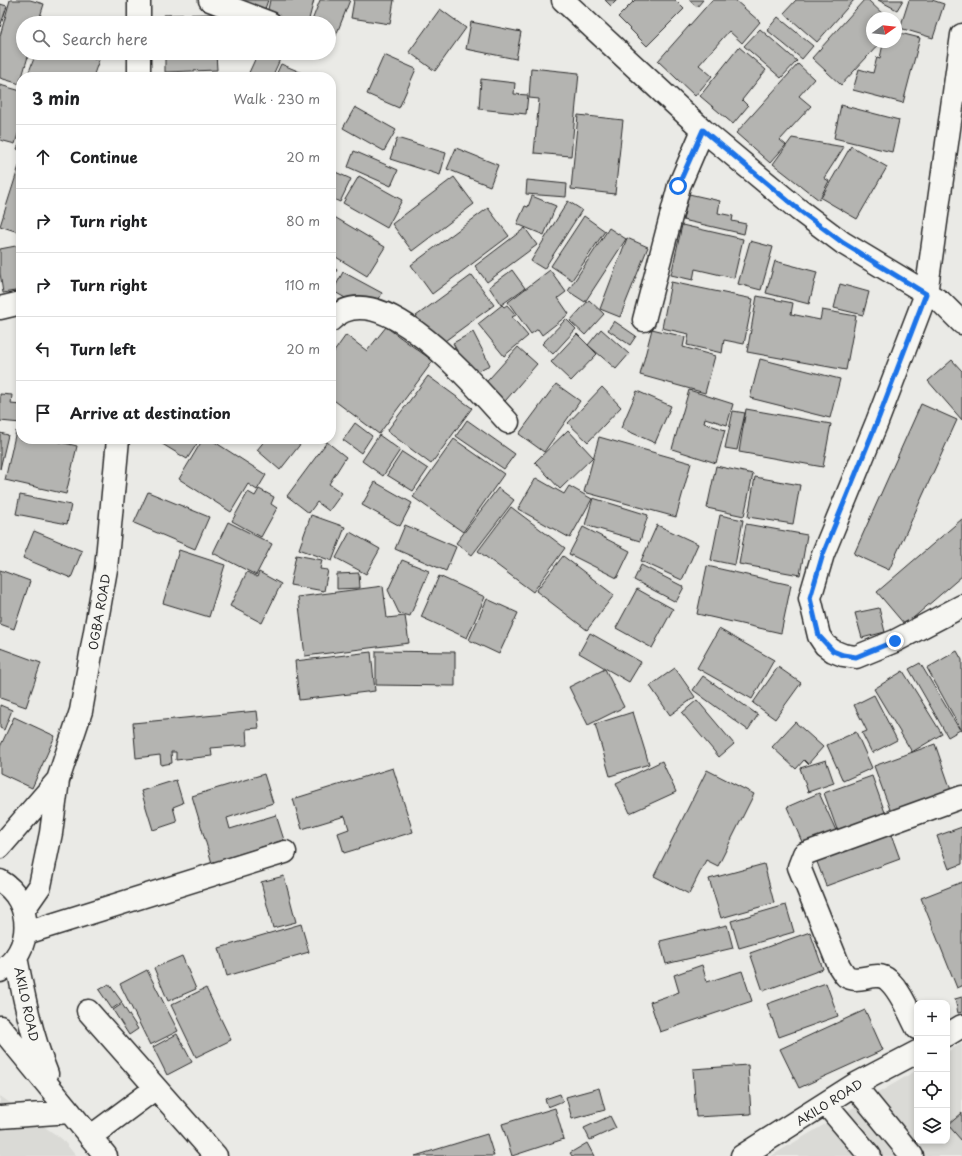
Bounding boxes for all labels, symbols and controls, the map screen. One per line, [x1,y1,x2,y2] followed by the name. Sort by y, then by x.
[866,12,902,48] north arrow
[16,16,336,60] search box
[30,27,52,49] icon: search
[62,27,148,50] text: Search here
[32,85,80,111] text: 3 min
[233,89,320,108] text: Walk · 230 m
[70,145,138,168] text: Continue
[32,146,54,168] icon: ahead
[286,147,320,166] text: 20 m
[669,177,687,195] route start
[70,209,147,232] text: Turn right
[32,210,54,232] icon: right
[286,211,320,230] text: 80 m
[70,273,147,296] text: Turn right
[32,274,54,296] icon: right
[285,275,320,294] text: 110 m
[70,337,136,360] text: Turn left
[32,338,54,360] icon: left
[286,339,320,358] text: 20 m
[70,401,231,424] text: Arrive at destination
[32,402,54,424] icon: arrive
[83,573,115,651] street label: OGBA ROAD
[886,632,904,650] route end
[10,965,44,1043] street label: AKILO ROAD
[914,1000,950,1144] map controls
[914,1000,950,1036] button: +
[914,1036,950,1072] button: −
[914,1072,950,1108] button: locate
[792,1074,866,1130] street label: AKILO ROAD
[914,1108,950,1144] button: layers

